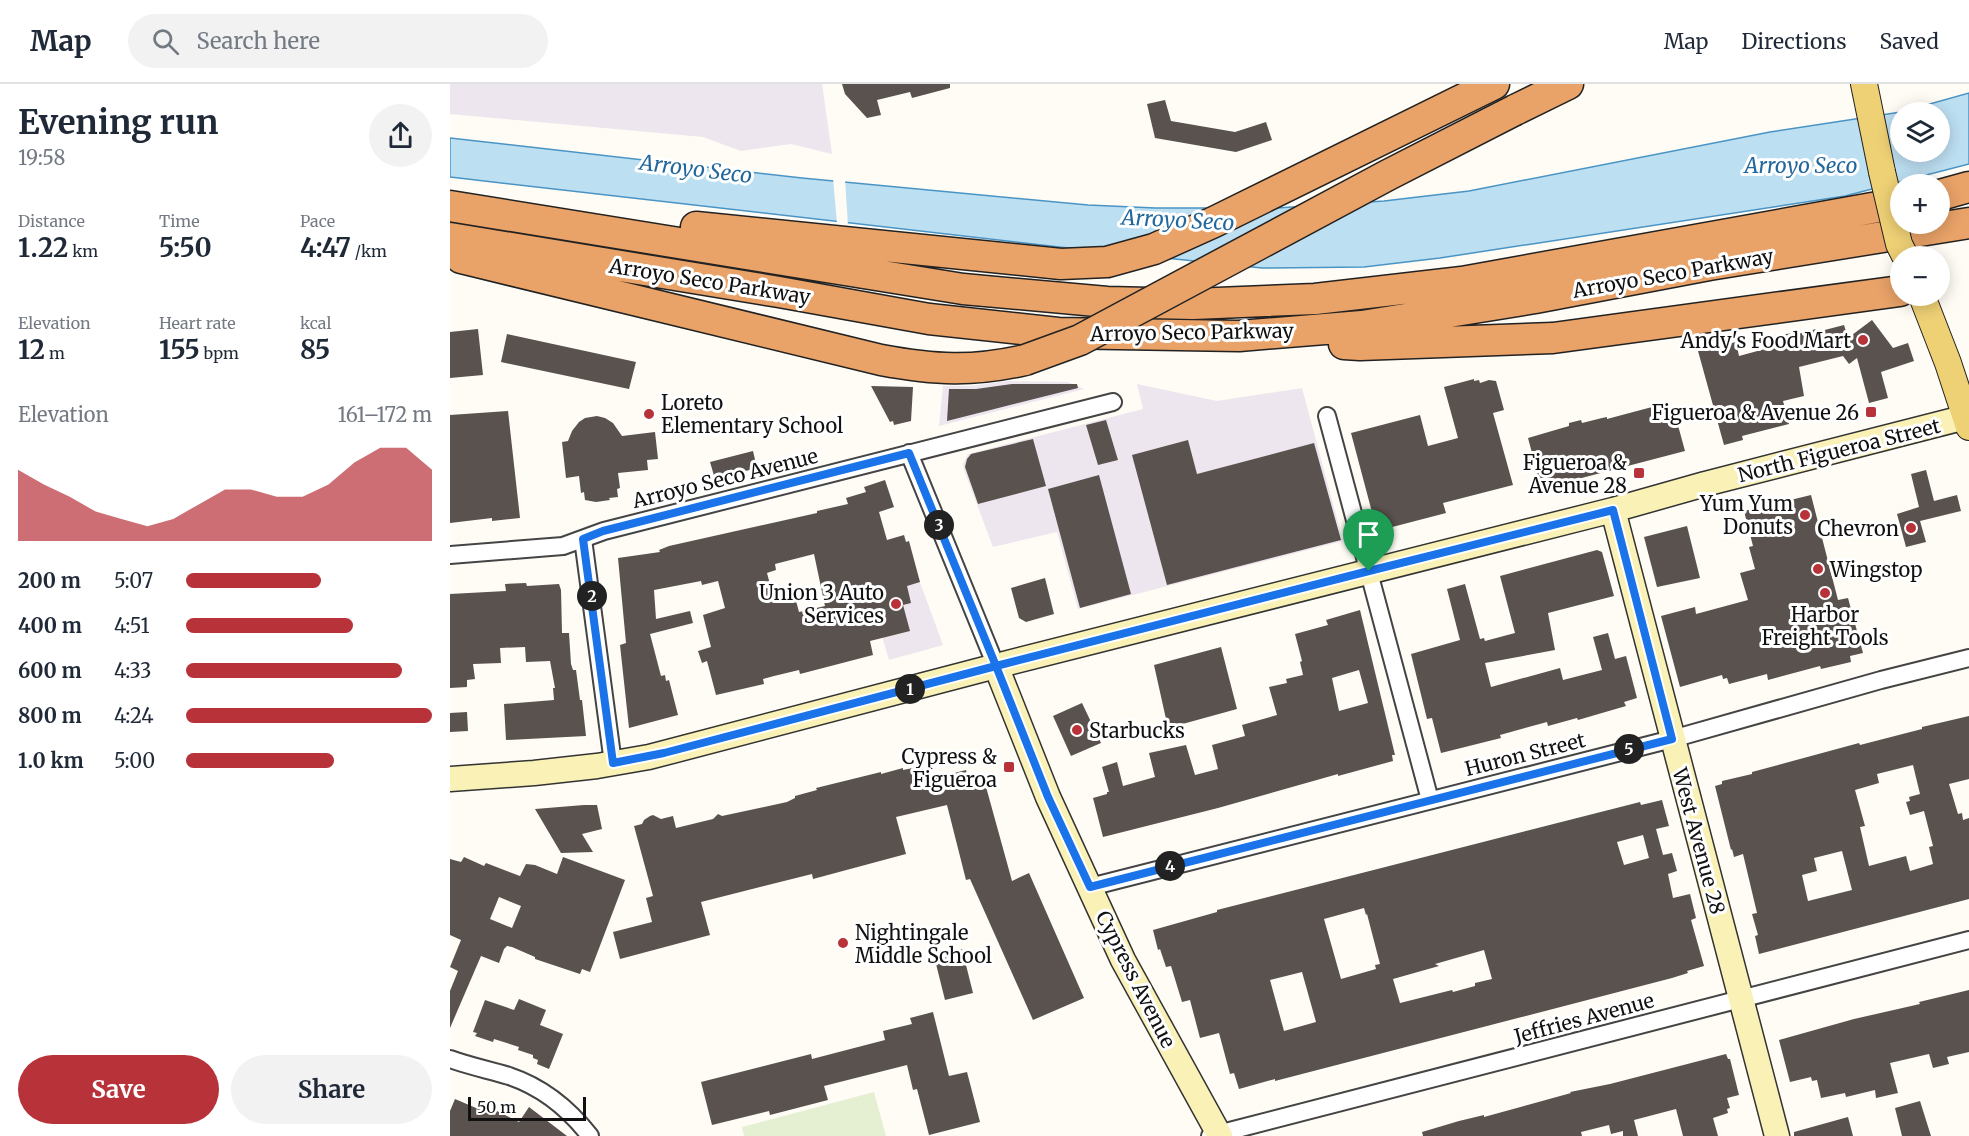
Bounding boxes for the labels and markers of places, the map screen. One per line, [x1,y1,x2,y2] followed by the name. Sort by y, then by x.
[1680,328,1851,353] place label: Andy's Food Mart
[1856,333,1870,347] marker: Andy's Food Mart
[661,390,843,438] place label: Loreto Elementary School
[1652,400,1859,425] place label: Figueroa & Avenue 26
[1864,405,1878,419] marker: Figueroa & Avenue 26
[642,407,656,421] marker: Loreto Elementary School
[1523,450,1627,498] place label: Figueroa & Avenue 28
[1632,466,1646,480] marker: Figueroa & Avenue 28
[1699,491,1793,539] place label: Yum Yum Donuts
[1798,508,1812,522] marker: Yum Yum Donuts
[1343,509,1394,571] pin
[924,510,954,540] pin: 3
[1817,516,1899,541] place label: Chevron
[1904,521,1918,535] marker: Chevron
[1829,557,1923,582] place label: Wingstop
[1811,562,1825,576] marker: Wingstop
[759,580,884,628] place label: Union 3 Auto Services
[577,581,607,611] pin: 2
[1818,586,1832,600] marker: Harbor Freight Tools
[889,597,903,611] marker: Union 3 Auto Services
[1761,602,1889,650] place label: Harbor Freight Tools
[895,674,925,704] pin: 1
[1089,718,1185,743] place label: Starbucks
[1070,723,1084,737] marker: Starbucks
[1614,734,1644,764] pin: 5
[902,744,997,792] place label: Cypress & Figueroa
[1002,760,1016,774] marker: Cypress & Figueroa
[1155,851,1185,881] pin: 4
[855,920,992,968] place label: Nightingale Middle School
[836,936,850,950] marker: Nightingale Middle School

